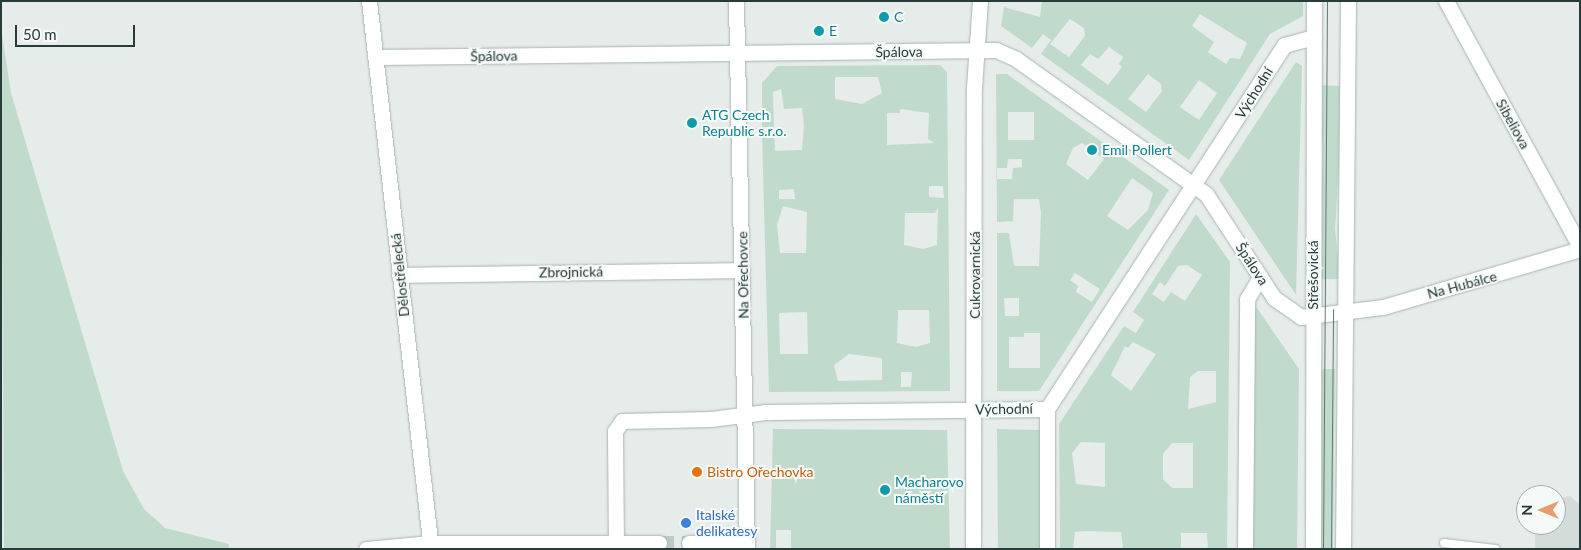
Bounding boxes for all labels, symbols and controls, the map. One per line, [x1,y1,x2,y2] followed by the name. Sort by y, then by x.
[894,9,903,25] place label: C
[878,11,890,23] marker: C
[18,15,138,47] scale bar
[829,23,837,39] place label: E
[23,25,57,43] text: 50 m
[813,25,825,37] marker: E
[875,43,923,61] street label: Špálova
[470,47,518,65] street label: Špálova
[1232,64,1276,122] street label: Východní
[1492,96,1534,152] street label: Sibeliova
[702,107,787,140] place label: ATG Czech Republic s.r.o.
[686,117,698,129] marker: ATG Czech Republic s.r.o.
[1102,142,1172,158] place label: Emil Pollert
[1086,144,1098,156] marker: Emil Pollert
[734,231,752,319] street label: Na Ořechovce
[967,231,983,319] street label: Cukrovarnická
[387,232,413,318] street label: Dělostřelecká
[1232,240,1272,288] street label: Špálova
[1305,240,1321,310] street label: Střešovická
[539,263,603,281] street label: Zbrojnická
[1425,268,1499,302] street label: Na Hubálce
[975,400,1033,418] street label: Východní
[707,464,813,480] place label: Bistro Ořechovka
[691,466,703,478] marker: Bistro Ořechovka
[895,474,964,507] place label: Macharovo náměstí
[879,484,891,496] marker: Macharovo náměstí
[1516,485,1566,535] north arrow
[1518,505,1535,515] text: N
[696,507,757,540] place label: Italské delikatesy
[680,517,692,529] marker: Italské delikatesy

